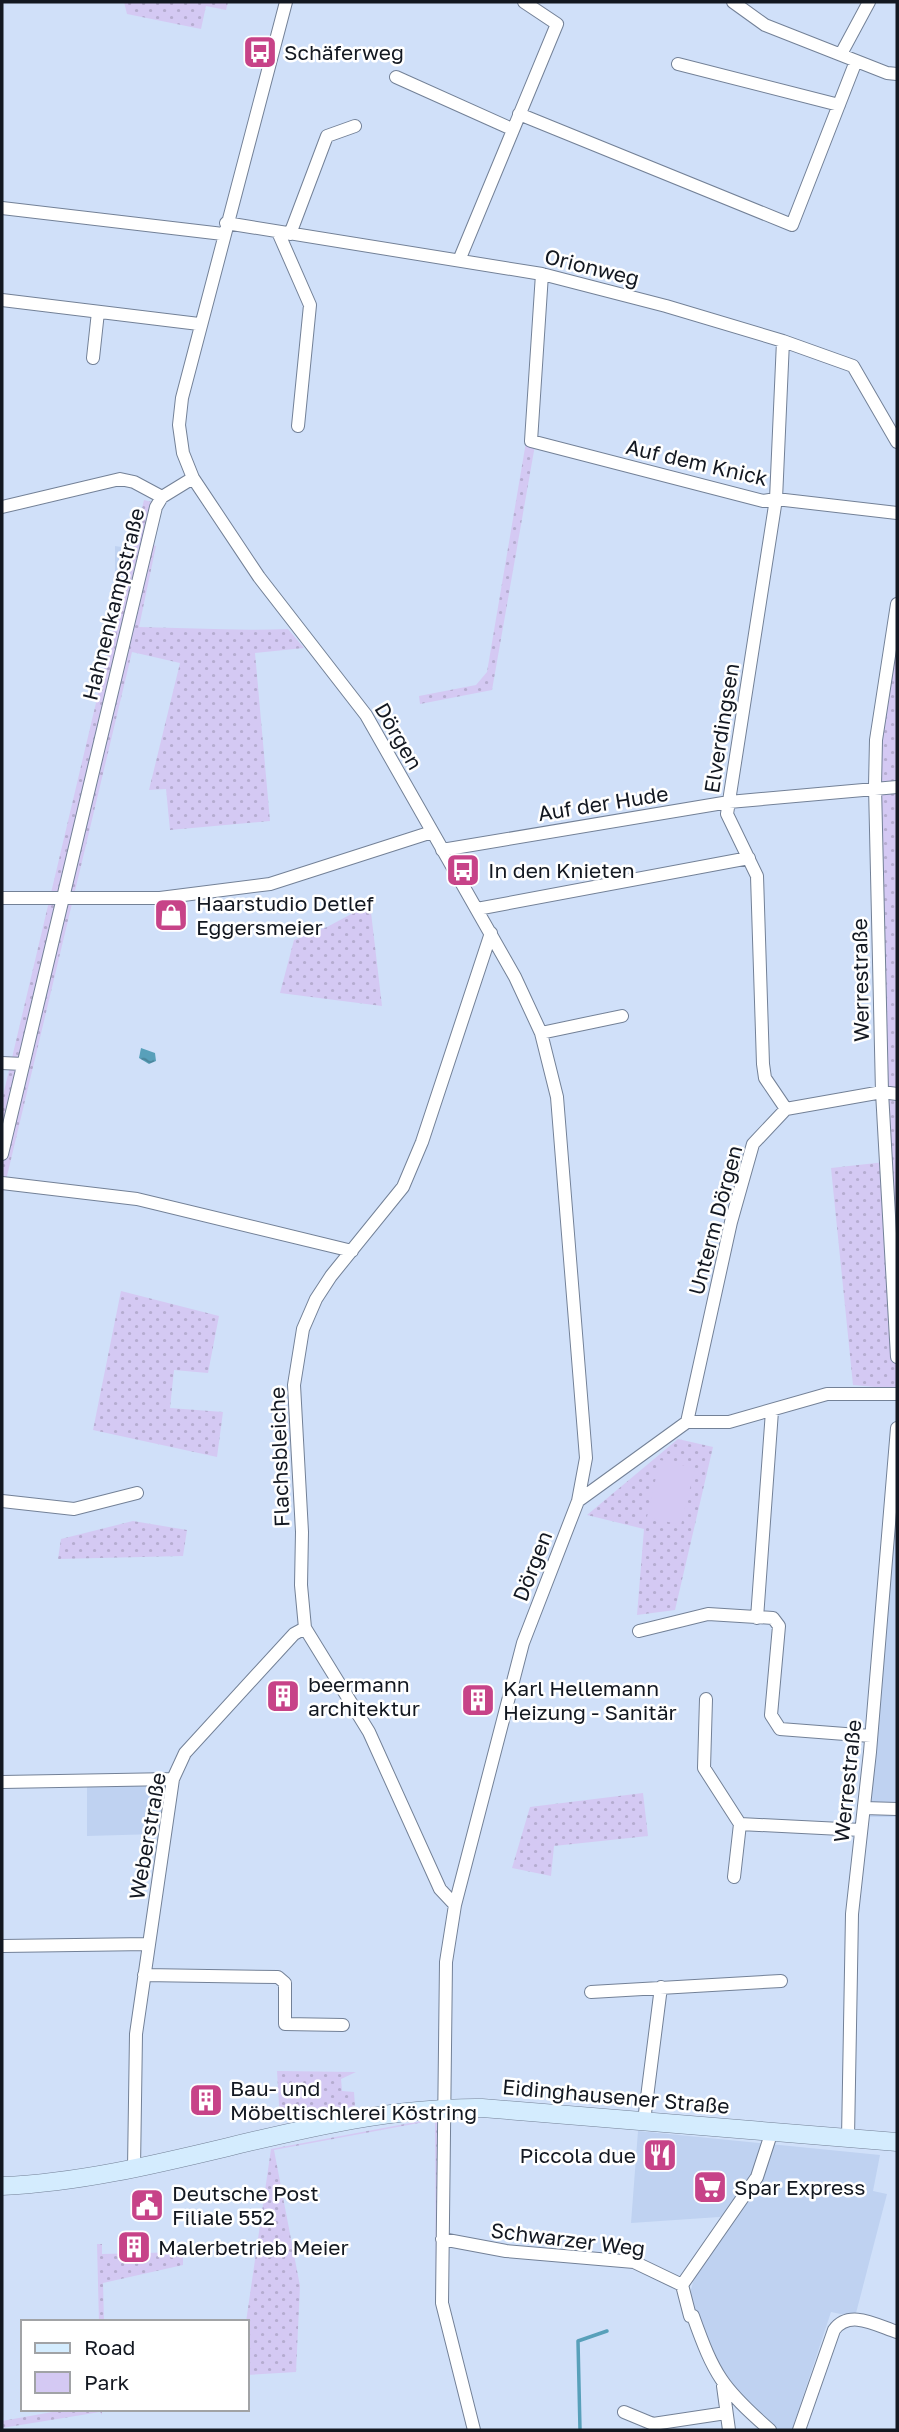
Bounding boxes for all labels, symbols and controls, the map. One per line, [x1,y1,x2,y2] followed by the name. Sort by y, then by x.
[241,33,279,71] bus stop icon: Schäferweg
[284,39,404,65] place label: Schäferweg
[542,243,642,291] street label: Orionweg
[624,433,770,491] street label: Auf dem Knick
[76,505,150,703] street label: Hahnenkampstraße
[698,661,744,795] street label: Elverdingsen
[369,698,429,774] street label: Dörgen
[536,780,670,826] street label: Auf der Hude
[444,851,482,889] bus stop icon: In den Knieten
[488,857,635,883] place label: In den Knieten
[196,890,374,940] place label: Haarstudio Detlef Eggersmeier
[152,896,190,934] shop icon: Haarstudio Detlef Eggersmeier
[846,918,874,1042] street label: Werrestraße
[683,1142,747,1298] street label: Unterm Dörgen
[264,1386,294,1528] street label: Flachsbleiche
[507,1527,557,1605] street label: Dörgen
[308,1671,420,1721] place label: beermann architektur
[503,1675,677,1725] place label: Karl Hellemann Heizung - Sanitär
[264,1677,302,1715] building icon: beermann architektur
[459,1681,497,1719] building icon: Karl Hellemann Heizung - Sanitär
[828,1718,866,1844] street label: Werrestraße
[123,1770,171,1902] street label: Weberstraße
[501,2073,731,2119] street label: Eidinghausener Straße
[230,2075,477,2125] place label: Bau- und Möbeltischlerei Köstring
[187,2081,225,2119] building icon: Bau- und Möbeltischlerei Köstring
[641,2136,679,2174] restaurant icon: Piccola due
[519,2142,636,2168] place label: Piccola due
[691,2168,729,2206] supermarket icon: Spar Express
[734,2174,865,2200] place label: Spar Express
[172,2180,319,2230] place label: Deutsche Post Filiale 552
[128,2186,166,2224] public building icon: Deutsche Post Filiale 552
[489,2217,647,2261] street label: Schwarzer Weg
[115,2228,153,2266] building icon: Malerbetrieb Meier
[158,2234,349,2260] place label: Malerbetrieb Meier
[21,2320,248,2411] legend
[84,2334,135,2360] text: Road
[84,2369,130,2395] text: Park

